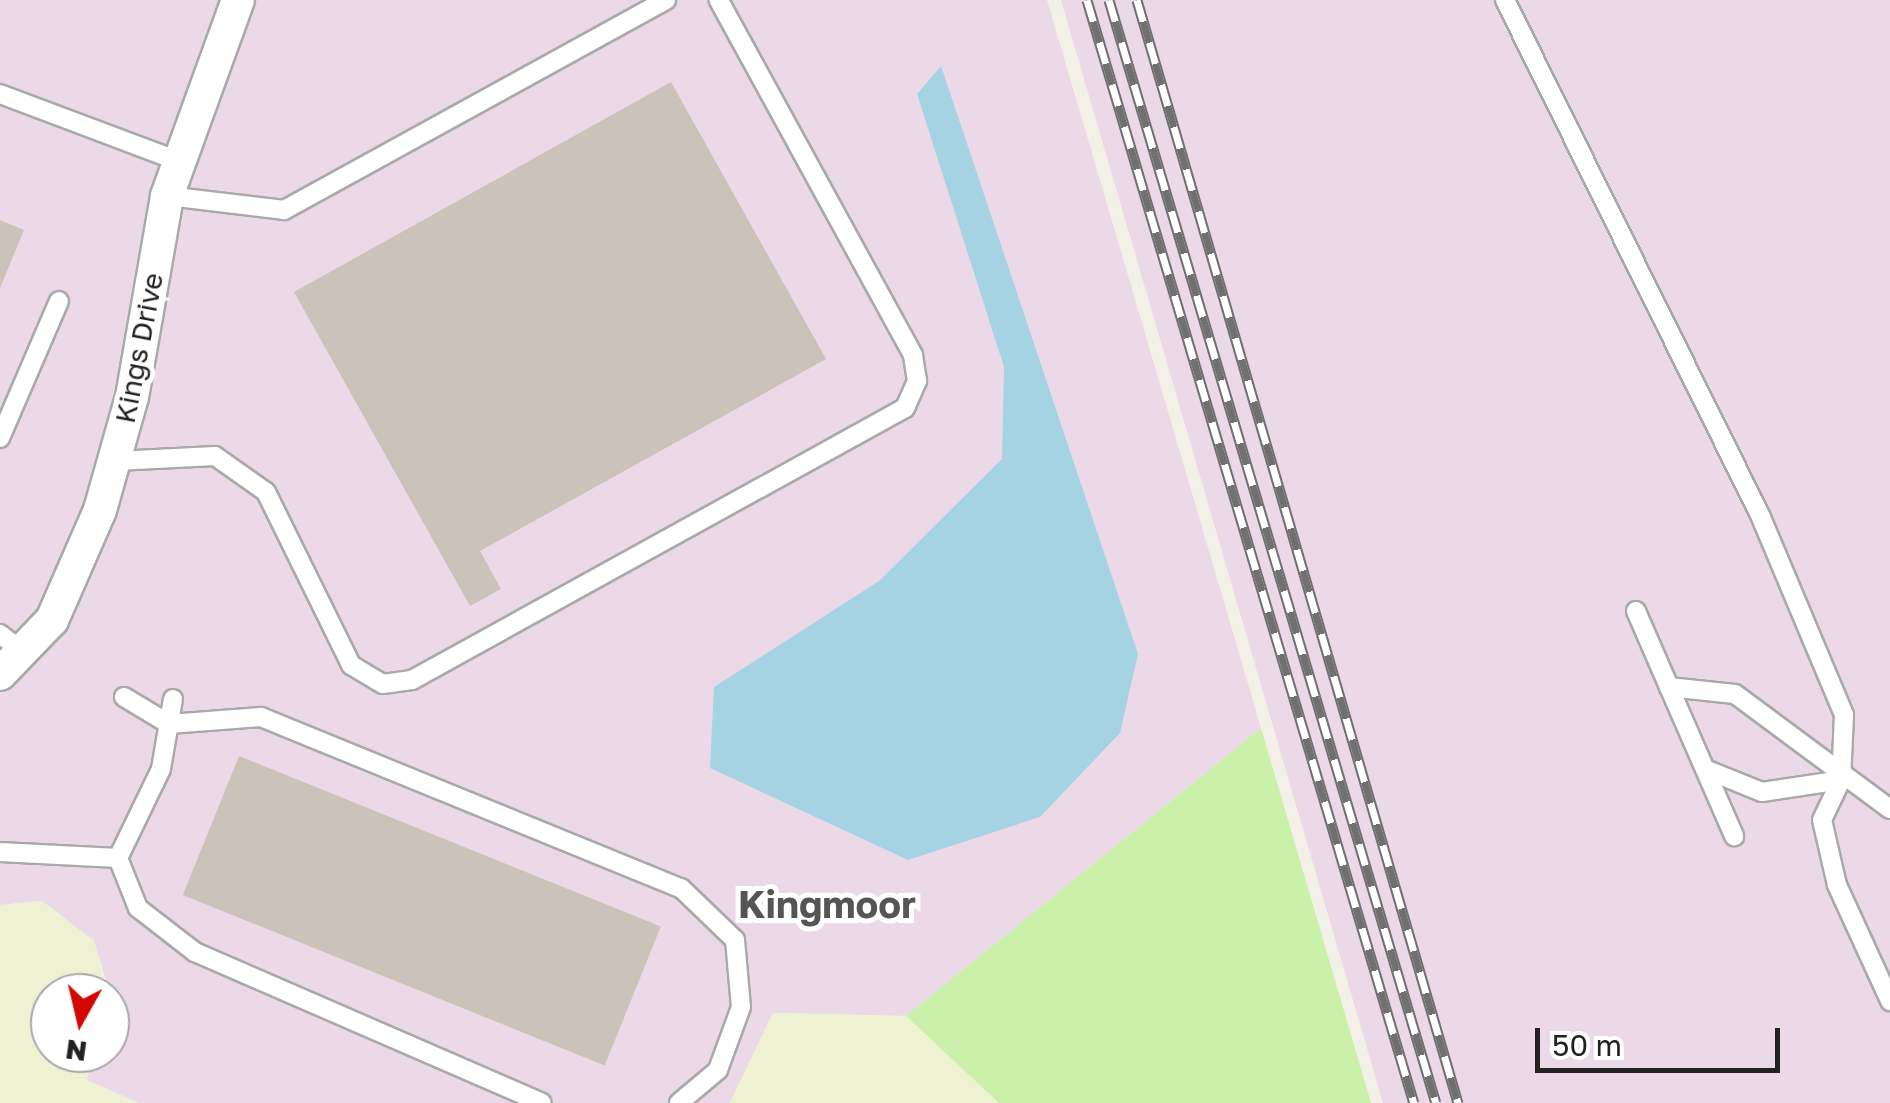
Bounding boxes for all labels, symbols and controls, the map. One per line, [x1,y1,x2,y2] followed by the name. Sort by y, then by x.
[108,270,170,426] street label: Kings Drive
[738,881,916,927] district label: Kingmoor
[30,973,130,1073] north arrow
[1540,1008,1785,1070] scale bar
[1552,1027,1622,1063] text: 50 m
[63,1033,89,1069] text: N

